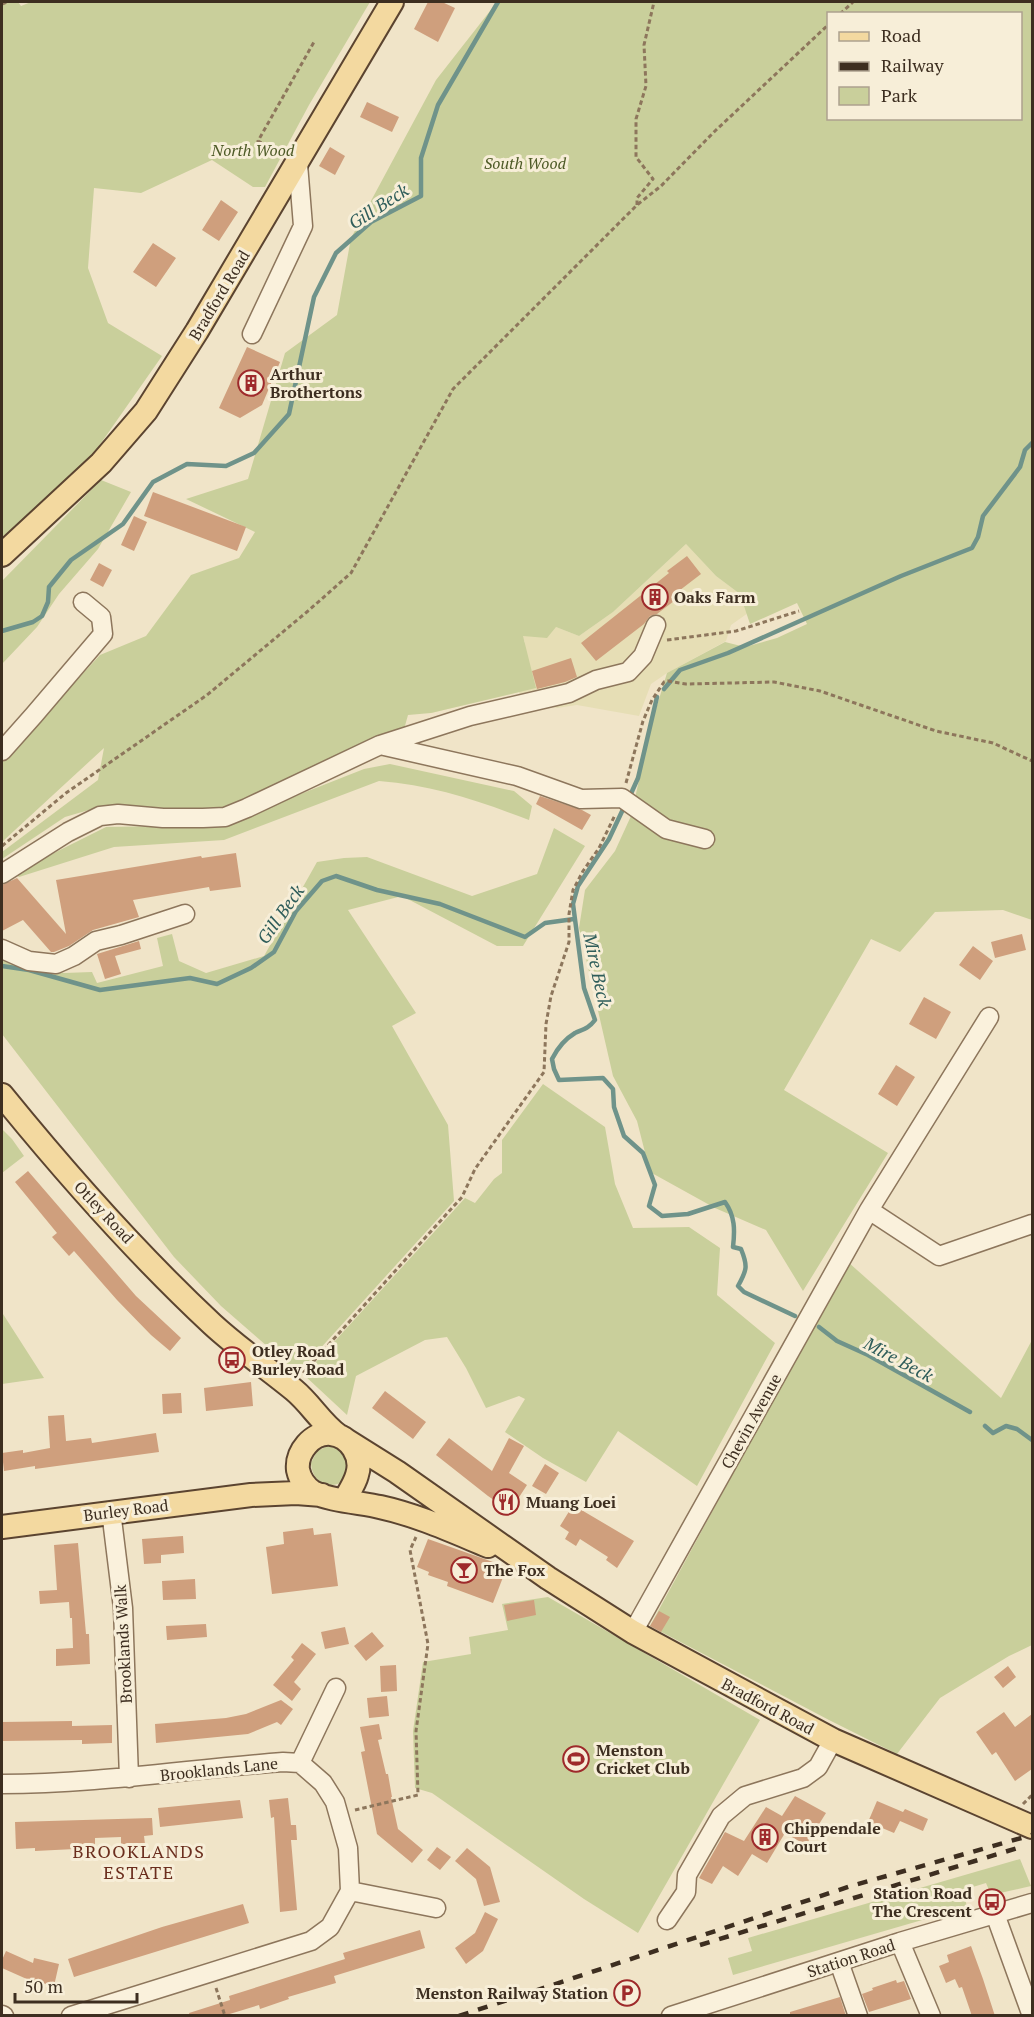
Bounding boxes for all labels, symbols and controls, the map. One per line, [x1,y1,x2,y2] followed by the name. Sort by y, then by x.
[827,12,1022,120] legend
[881,23,921,47] text: Road
[881,53,945,77] text: Railway
[881,83,918,107] text: Park
[211,139,295,161] park label: North Wood
[484,152,567,174] park label: South Wood
[343,178,413,234] water label: Gill Beck
[183,246,255,344] street label: Bradford Road
[270,363,362,403] place label: Arthur Brothertons
[236,368,266,398] building icon: Arthur Brothertons
[640,582,670,612] building icon: Oaks Farm
[674,586,756,608] place label: Oaks Farm
[251,879,309,948] water label: Gill Beck
[578,930,618,1010] water label: Mire Beck
[69,1176,139,1248] street label: Otley Road
[859,1330,938,1387] water label: Mire Beck
[252,1340,345,1380] place label: Otley Road Burley Road
[217,1345,247,1375] bus stop icon: Otley Road Burley Road
[716,1369,786,1473] street label: Chevin Avenue
[491,1487,521,1517] restaurant icon: Muang Loei
[526,1491,616,1513] place label: Muang Loei
[82,1494,170,1526] street label: Burley Road
[449,1555,479,1585] bar icon: The Fox
[484,1559,545,1581] place label: The Fox
[109,1583,137,1704] street label: Brooklands Walk
[718,1672,818,1740] street label: Bradford Road
[596,1739,690,1779] place label: Menston Cricket Club
[561,1744,591,1774] sports icon: Menston Cricket Club
[159,1752,279,1786] street label: Brooklands Lane
[784,1817,881,1857] place label: Chippendale Court
[750,1822,780,1852] building icon: Chippendale Court
[73,1839,206,1884] district label: BROOKLANDS ESTATE
[872,1882,973,1922] place label: Station Road The Crescent
[977,1887,1007,1917] bus stop icon: Station Road The Crescent
[804,1933,898,1983] street label: Station Road
[15,1966,136,2004] scale bar
[24,1974,64,1998] text: 50 m
[612,1978,642,2008] parking icon: Menston Railway Station
[416,1982,609,2004] place label: Menston Railway Station

